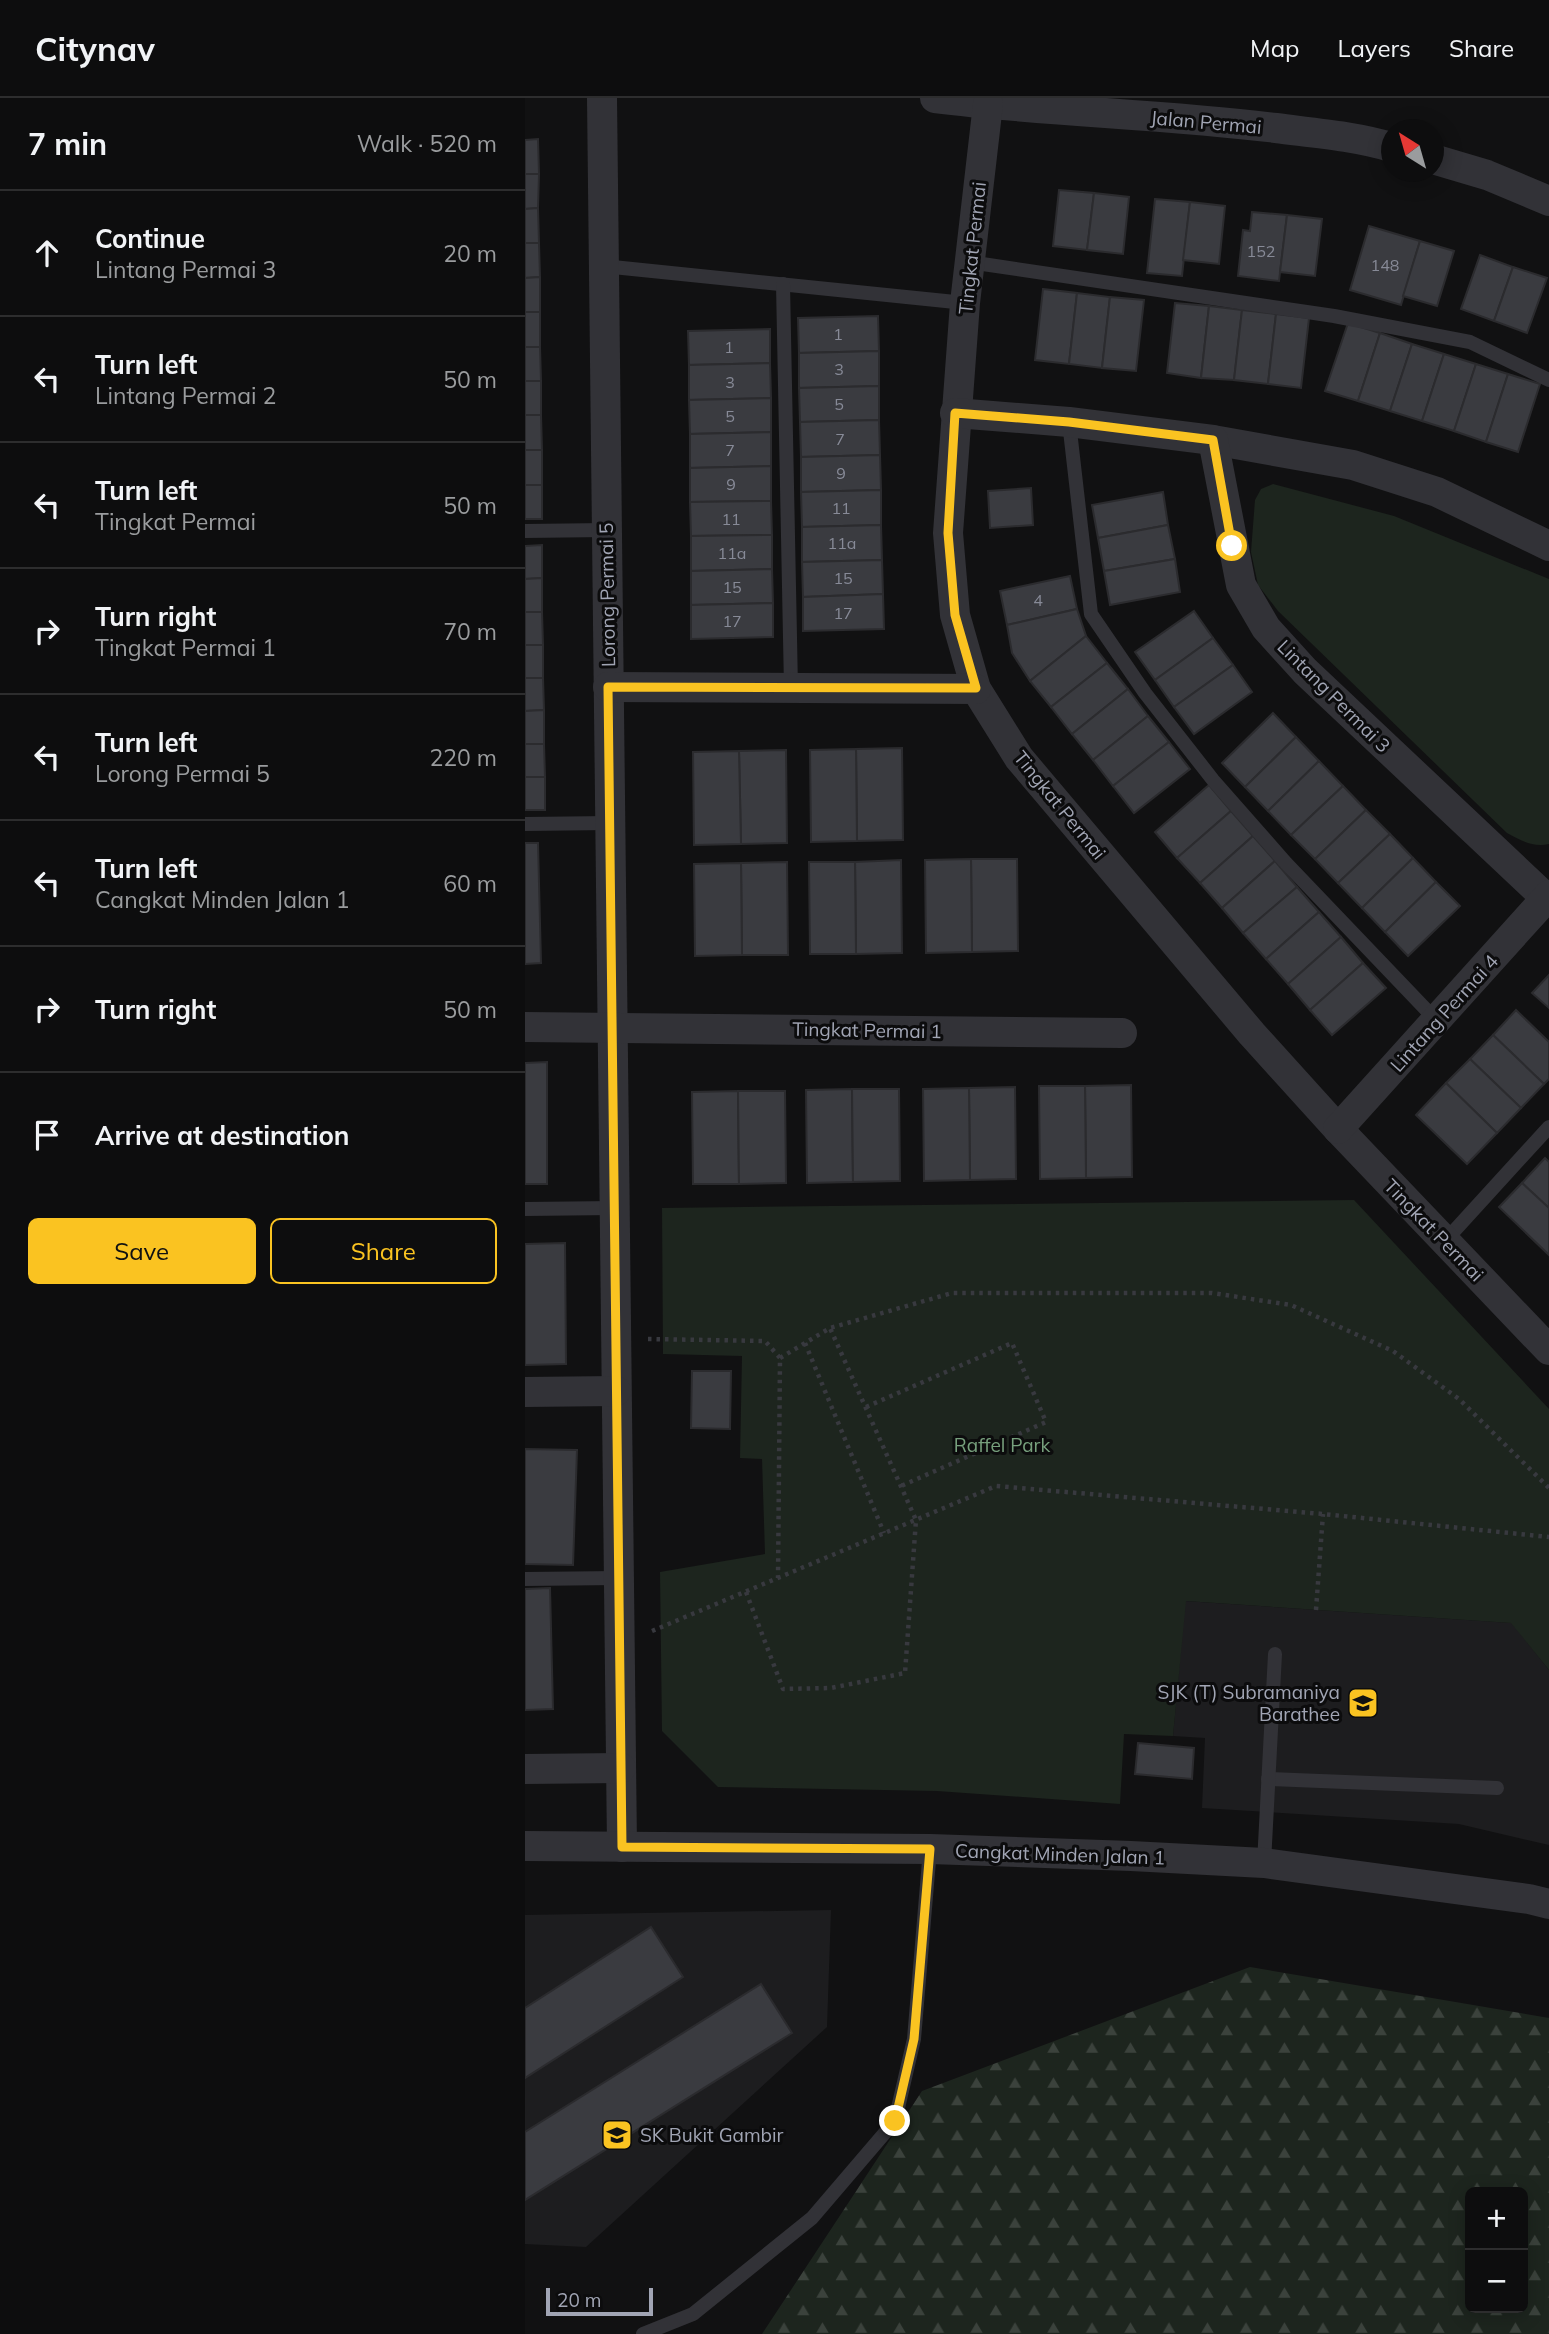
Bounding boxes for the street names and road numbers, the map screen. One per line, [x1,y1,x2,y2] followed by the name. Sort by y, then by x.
[1149,105,1263,139] street label: Jalan Permai
[953,181,991,315] street label: Tingkat Permai
[594,523,620,667] street label: Lorong Permai 5
[1273,635,1395,757] street label: Lintang Permai 3
[1009,746,1111,864] street label: Tingkat Permai
[1385,949,1503,1077] street label: Lintang Permai 4
[792,1017,942,1043] street label: Tingkat Permai 1
[1379,1174,1489,1286] street label: Tingkat Permai
[955,1838,1165,1870] street label: Cangkat Minden Jalan 1

